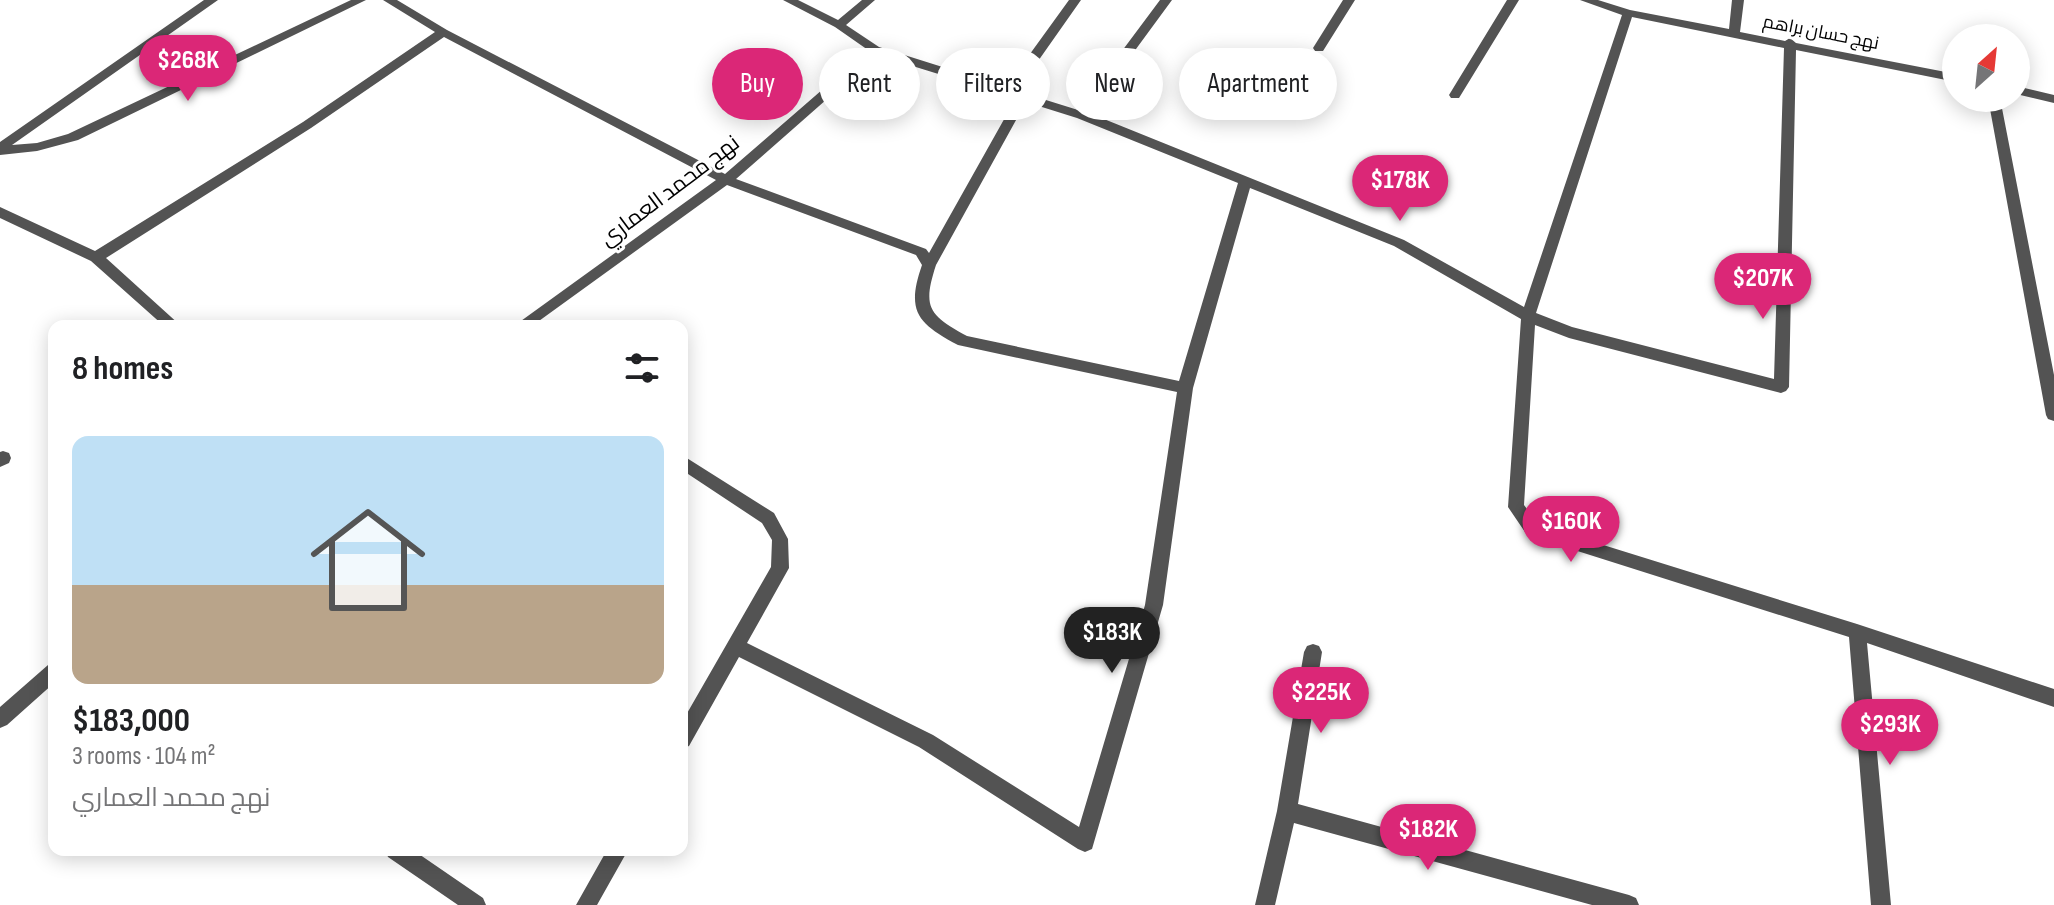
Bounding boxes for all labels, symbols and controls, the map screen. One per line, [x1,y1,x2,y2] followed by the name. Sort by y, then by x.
[1761,11,1881,55] street label: نهج حسان براهم
[1942,24,2030,112] north arrow
[1942,24,2030,112] map controls
[132,35,244,103] pin: $268K
[157,45,219,76] text: $268K
[712,48,803,120] chip: Buy
[819,48,920,120] chip: Rent
[936,48,1050,120] chip: Filters
[1066,48,1163,120] chip: New
[1179,48,1337,120] chip: Apartment
[595,130,746,254] street label: نهج محمد العماري
[1344,155,1456,223] pin: $178K
[1370,165,1430,196] text: $178K
[1707,253,1819,321] pin: $207K
[1732,263,1794,294] text: $207K
[620,346,664,390] icon: filters
[72,348,173,389] text: 8 homes
[296,488,440,632] icon: home
[1515,496,1627,564] pin: $160K
[1541,506,1601,537] text: $160K
[1056,607,1168,675] pin: $183K
[1082,617,1142,648] text: $183K
[1265,667,1377,735] pin: $225K
[1291,677,1351,708] text: $225K
[1834,699,1946,767] pin: $293K
[72,700,190,741] text: $183,000
[1859,709,1921,740] text: $293K
[72,741,216,772] text: 3 rooms · 104 m²
[72,783,271,814] text: نهج محمد العماري
[1372,804,1484,872] pin: $182K
[1398,814,1458,845] text: $182K

